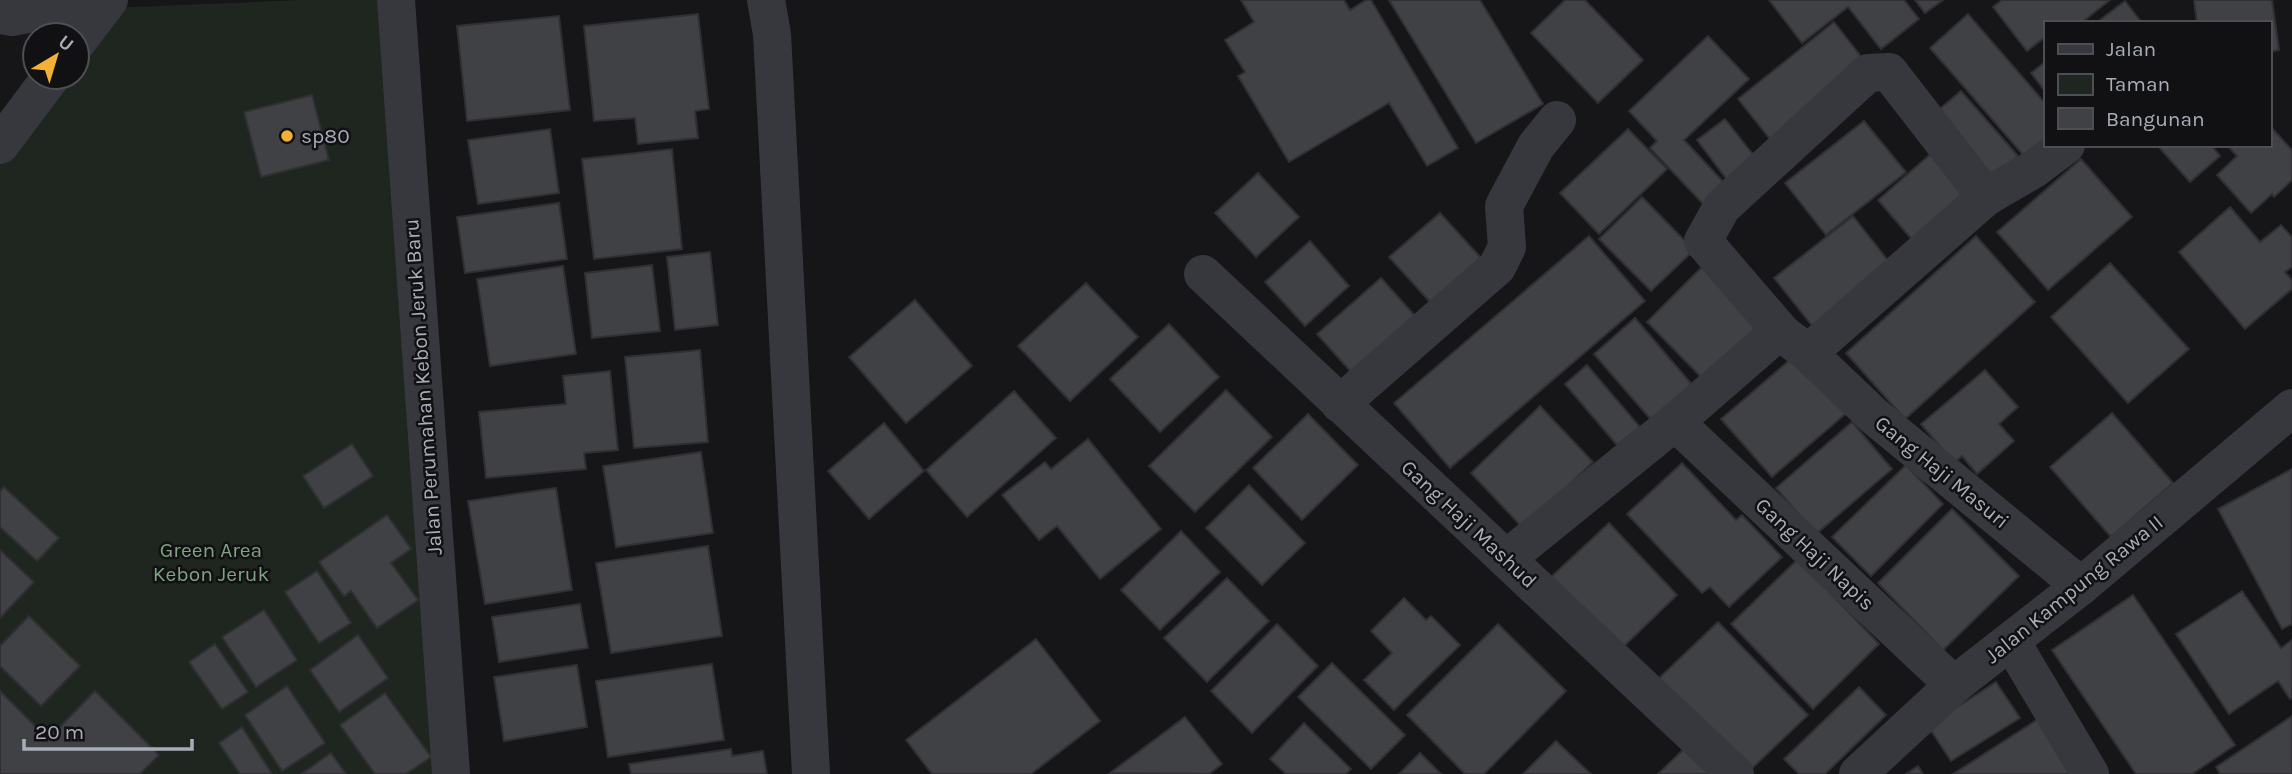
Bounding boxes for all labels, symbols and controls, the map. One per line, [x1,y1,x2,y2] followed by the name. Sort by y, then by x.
[21,21,91,91] north arrow
[2044,21,2271,147] legend
[54,31,78,56] text: U
[2106,37,2156,61] text: Jalan
[2106,72,2170,96] text: Taman
[2106,107,2205,131] text: Bangunan
[301,124,350,148] place label: sp80
[279,128,295,144] marker: sp80
[399,218,447,556] street label: Jalan Perumahan Kebon Jeruk Baru
[1870,411,2014,533] street label: Gang Haji Masuri
[1396,455,1542,593] street label: Gang Haji Mashud
[1751,493,1879,615] street label: Gang Haji Napis
[1980,510,2168,668] street label: Jalan Kampung Rawa II
[153,538,269,586] park label: Green Area Kebon Jeruk
[24,708,192,752] scale bar
[35,720,84,744] text: 20 m

